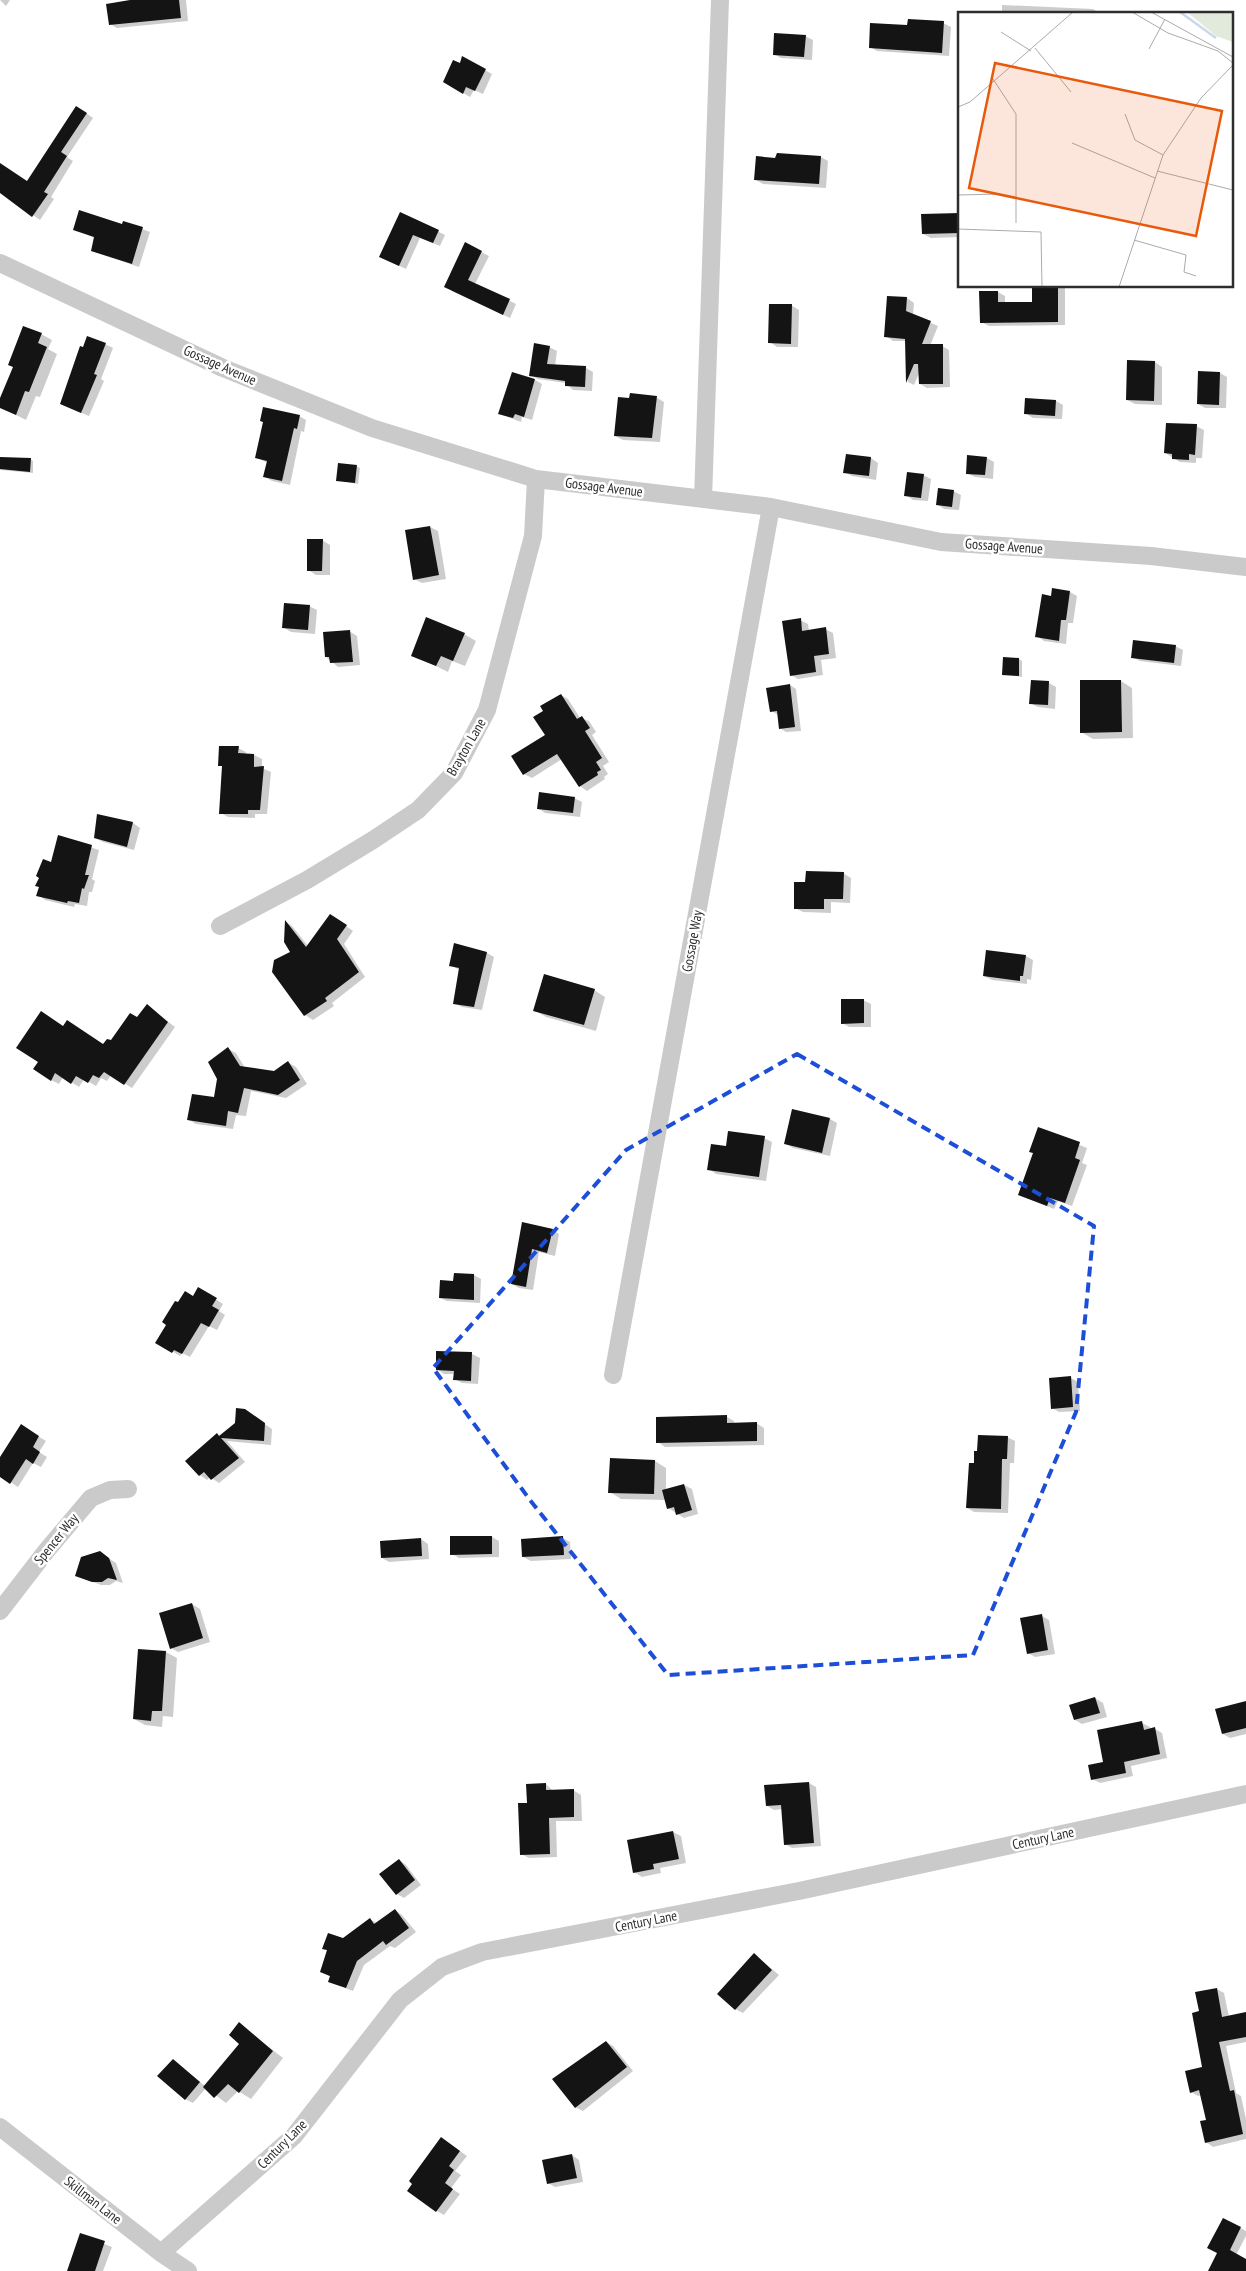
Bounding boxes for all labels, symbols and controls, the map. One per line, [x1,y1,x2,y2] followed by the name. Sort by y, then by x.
[958,12,1234,288] inset map
[181,341,259,389] street label: Gossage Avenue
[564,473,644,501] street label: Gossage Avenue
[965,534,1044,558] street label: Gossage Avenue
[442,715,490,779] street label: Brayton Lane
[678,908,706,973] street label: Gossage Way
[30,1509,83,1568] street label: Spencer Way
[1010,1823,1076,1853] street label: Century Lane
[614,1906,679,1936] street label: Century Lane
[253,2115,311,2173] street label: Century Lane
[61,2172,125,2228] street label: Skillman Lane

